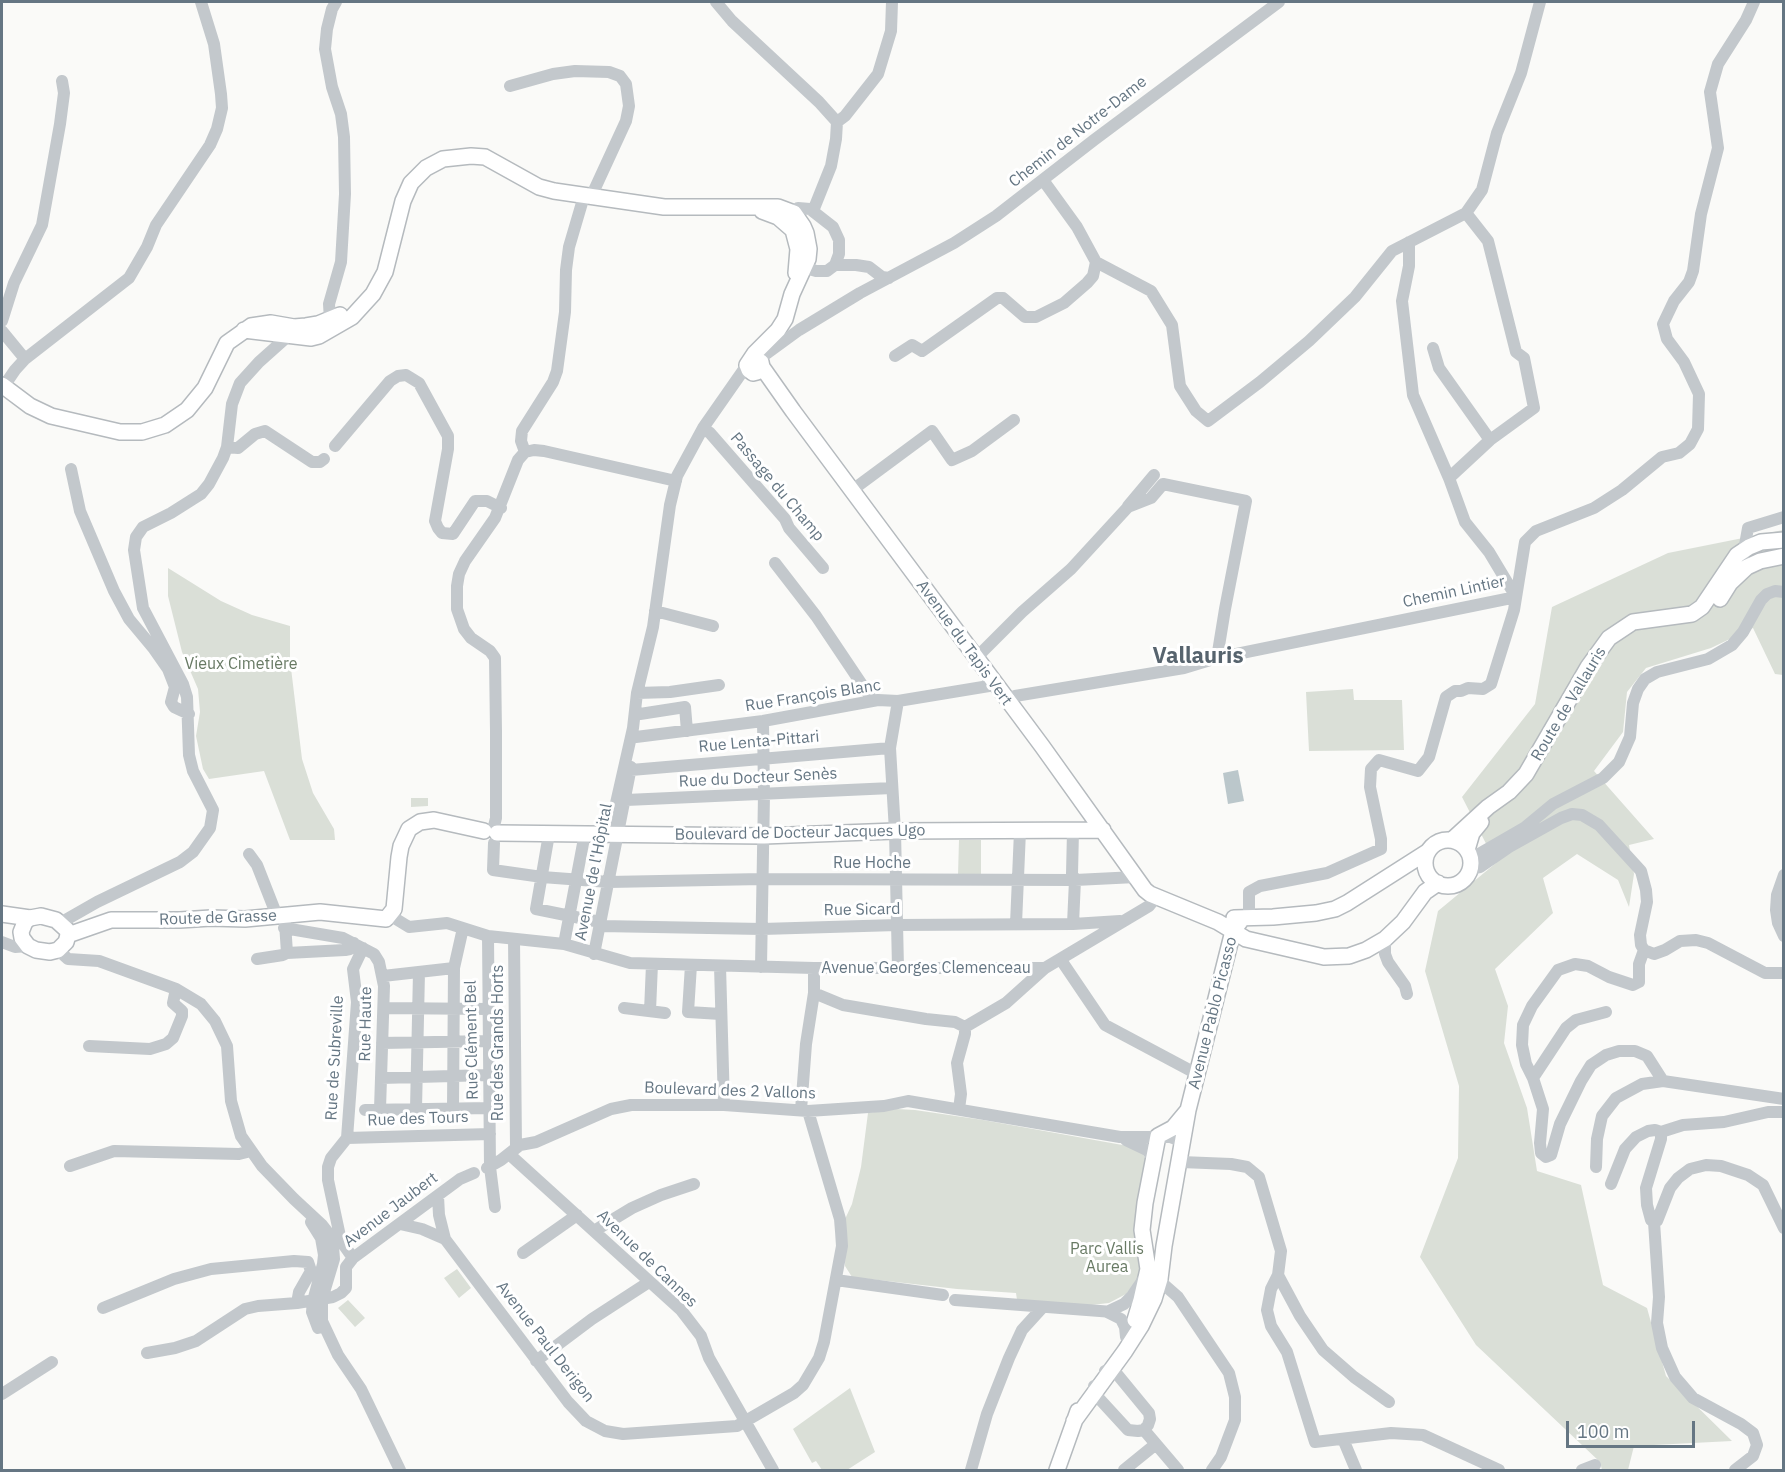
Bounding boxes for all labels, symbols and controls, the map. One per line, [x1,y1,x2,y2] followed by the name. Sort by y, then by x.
[1005,72,1151,192] street label: Chemin de Notre-Dame
[726,429,828,545] street label: Passage du Champ
[1401,572,1507,612] street label: Chemin Lintier
[912,577,1016,709] street label: Avenue du Tapis Vert
[1527,643,1611,765] street label: Route de Vallauris
[1153,644,1243,670] district label: Vallauris
[184,654,298,674] park label: Vieux Cimetière
[744,676,882,716] street label: Rue François Blanc
[698,727,820,757] street label: Rue Lenta-Pittari
[678,764,838,792] street label: Rue du Docteur Senès
[571,802,617,942] street label: Avenue de l'Hôpital
[675,821,925,845] street label: Boulevard de Docteur Jacques Ugo
[833,853,911,873] street label: Rue Hoche
[823,900,901,920] street label: Rue Sicard
[159,906,277,930] street label: Route de Grasse
[1185,935,1241,1091] street label: Avenue Pablo Picasso
[821,958,1031,978] street label: Avenue Georges Clemenceau
[488,965,508,1121] street label: Rue des Grands Horts
[461,980,483,1100] street label: Rue Clément Bel
[356,986,376,1062] street label: Rue Haute
[322,995,348,1121] street label: Rue de Subreville
[644,1078,816,1104] street label: Boulevard des 2 Vallons
[367,1108,469,1130] street label: Rue des Tours
[340,1168,442,1252] street label: Avenue Jaubert
[593,1206,701,1312] street label: Avenue de Cannes
[1070,1239,1144,1277] park label: Parc Vallis Aurea
[492,1278,598,1406] street label: Avenue Paul Derigon
[1569,1409,1698,1447] scale bar
[1577,1420,1629,1443] text: 100 m

